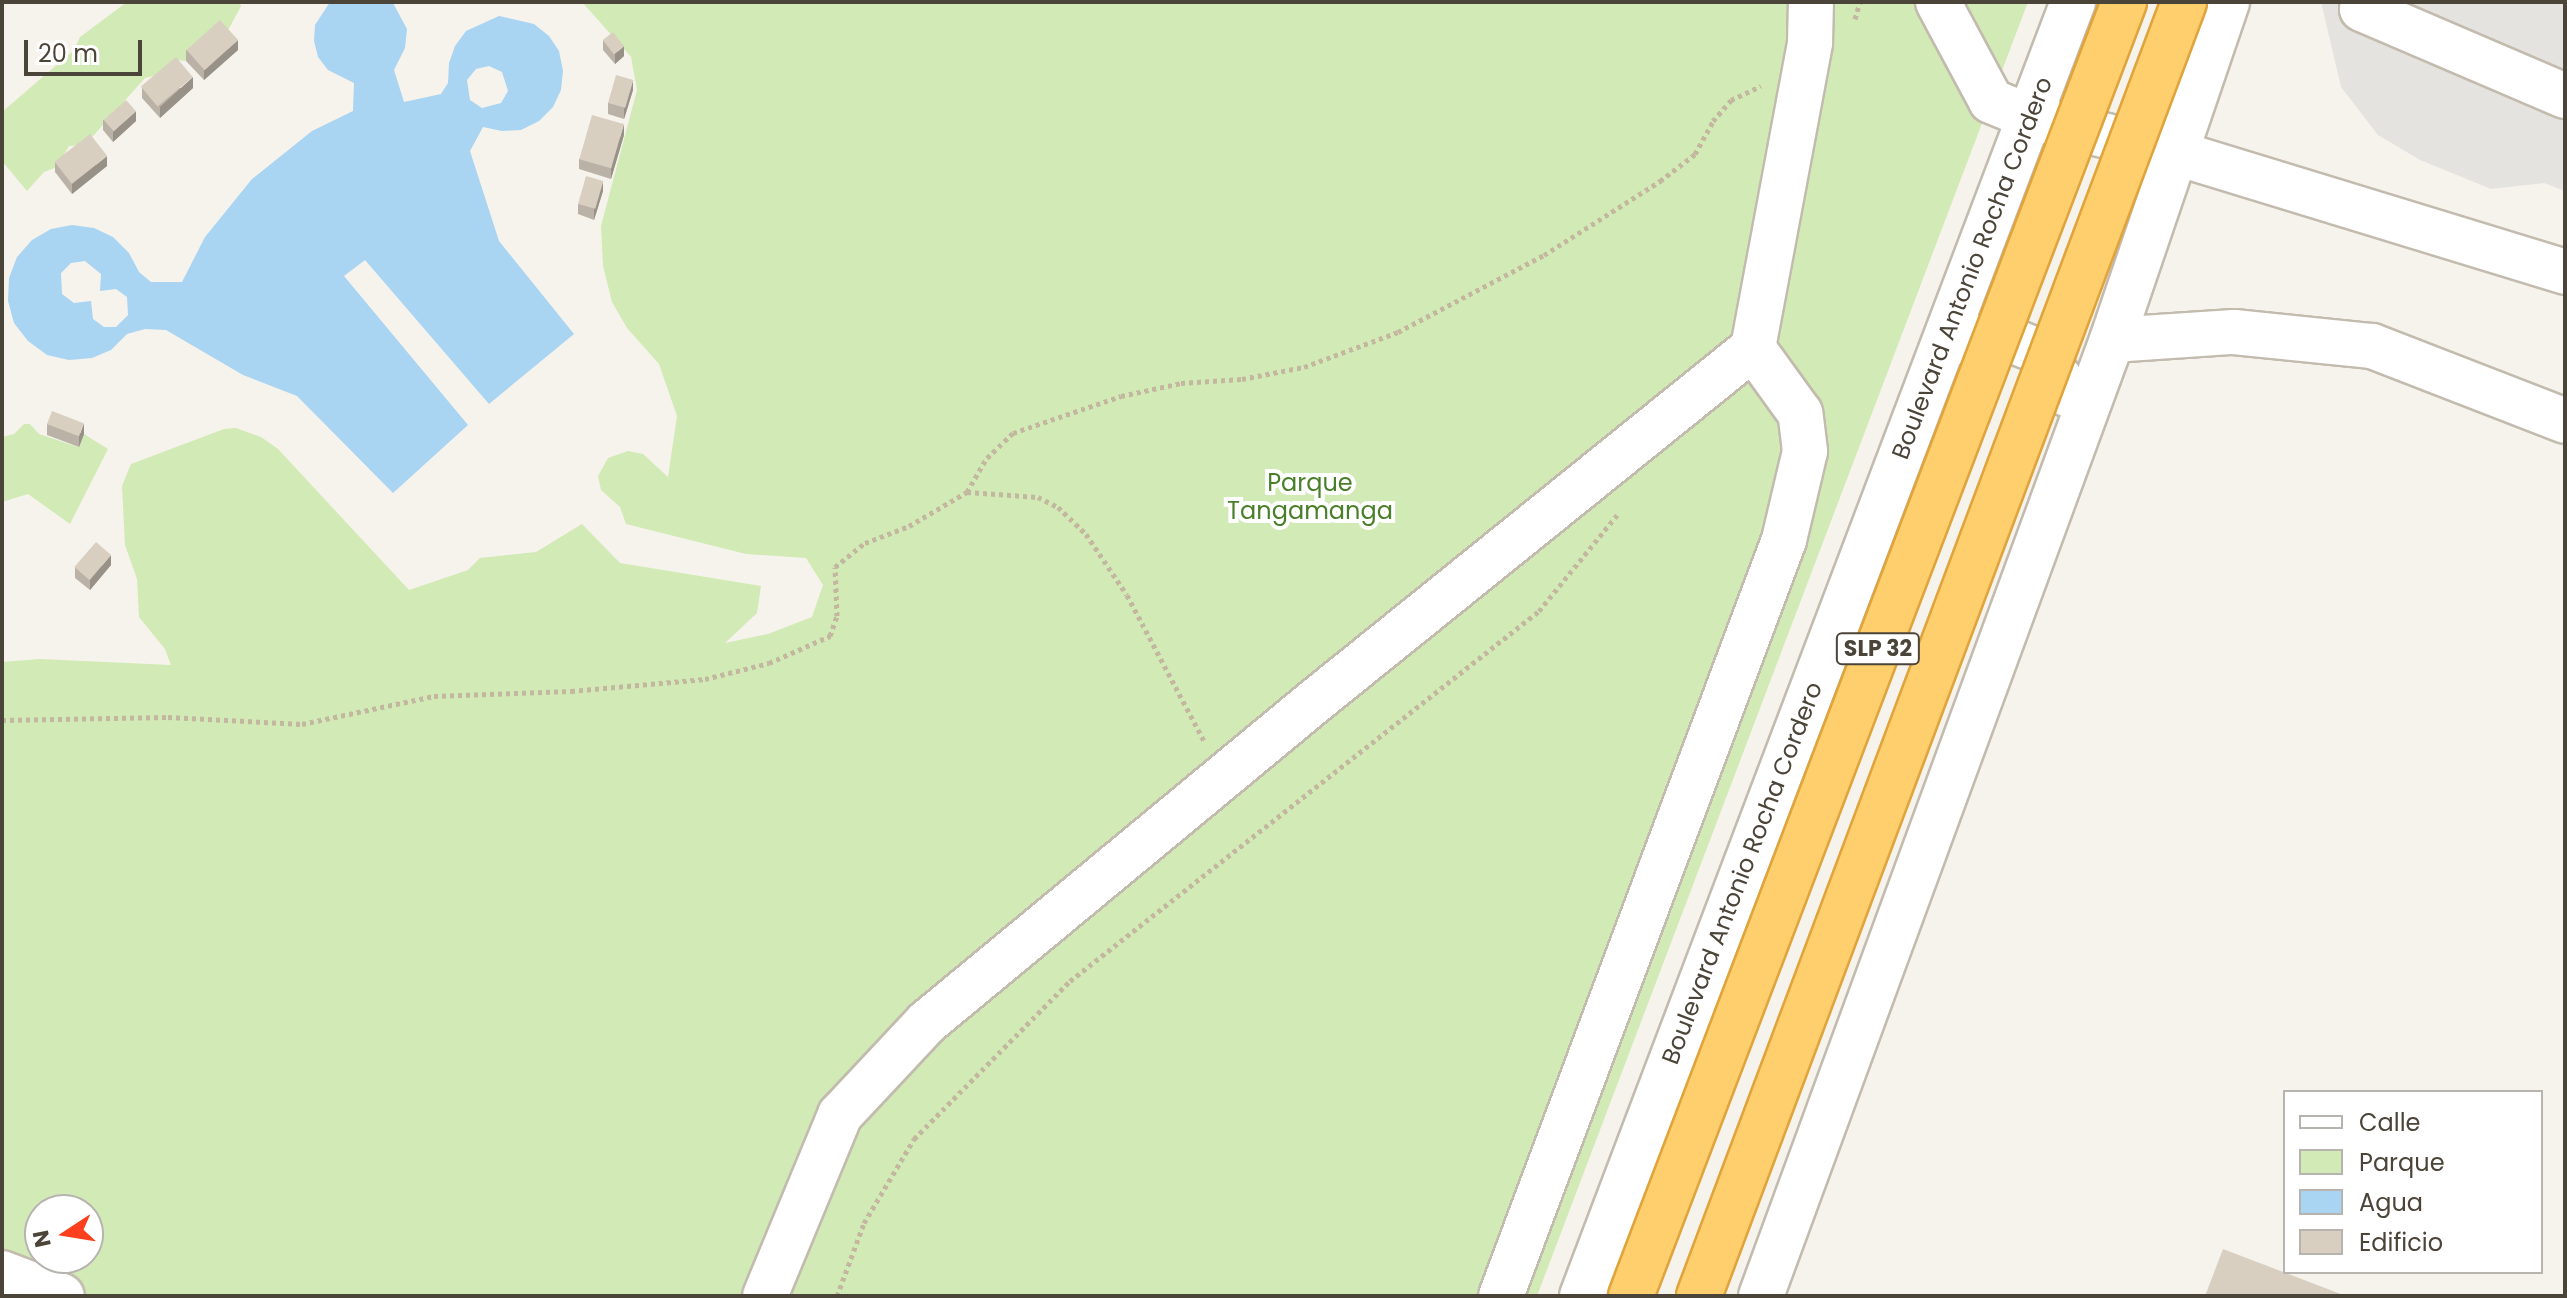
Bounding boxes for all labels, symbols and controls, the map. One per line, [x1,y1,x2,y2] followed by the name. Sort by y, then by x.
[28,24,146,74] scale bar
[38,37,98,70] text: 20 m
[1886,73,2058,463] street label: Boulevard Antonio Rocha Cordero
[1227,469,1393,525] park label: Parque Tangamanga
[1834,631,1922,667] road number: SLP 32
[1656,678,1828,1068] street label: Boulevard Antonio Rocha Cordero
[2283,1090,2543,1274] legend
[2359,1106,2420,1139] text: Calle
[2359,1146,2445,1179] text: Parque
[2359,1186,2423,1219] text: Agua
[24,1194,104,1274] north arrow
[2359,1226,2443,1259] text: Edificio
[25,1227,59,1250] text: N

